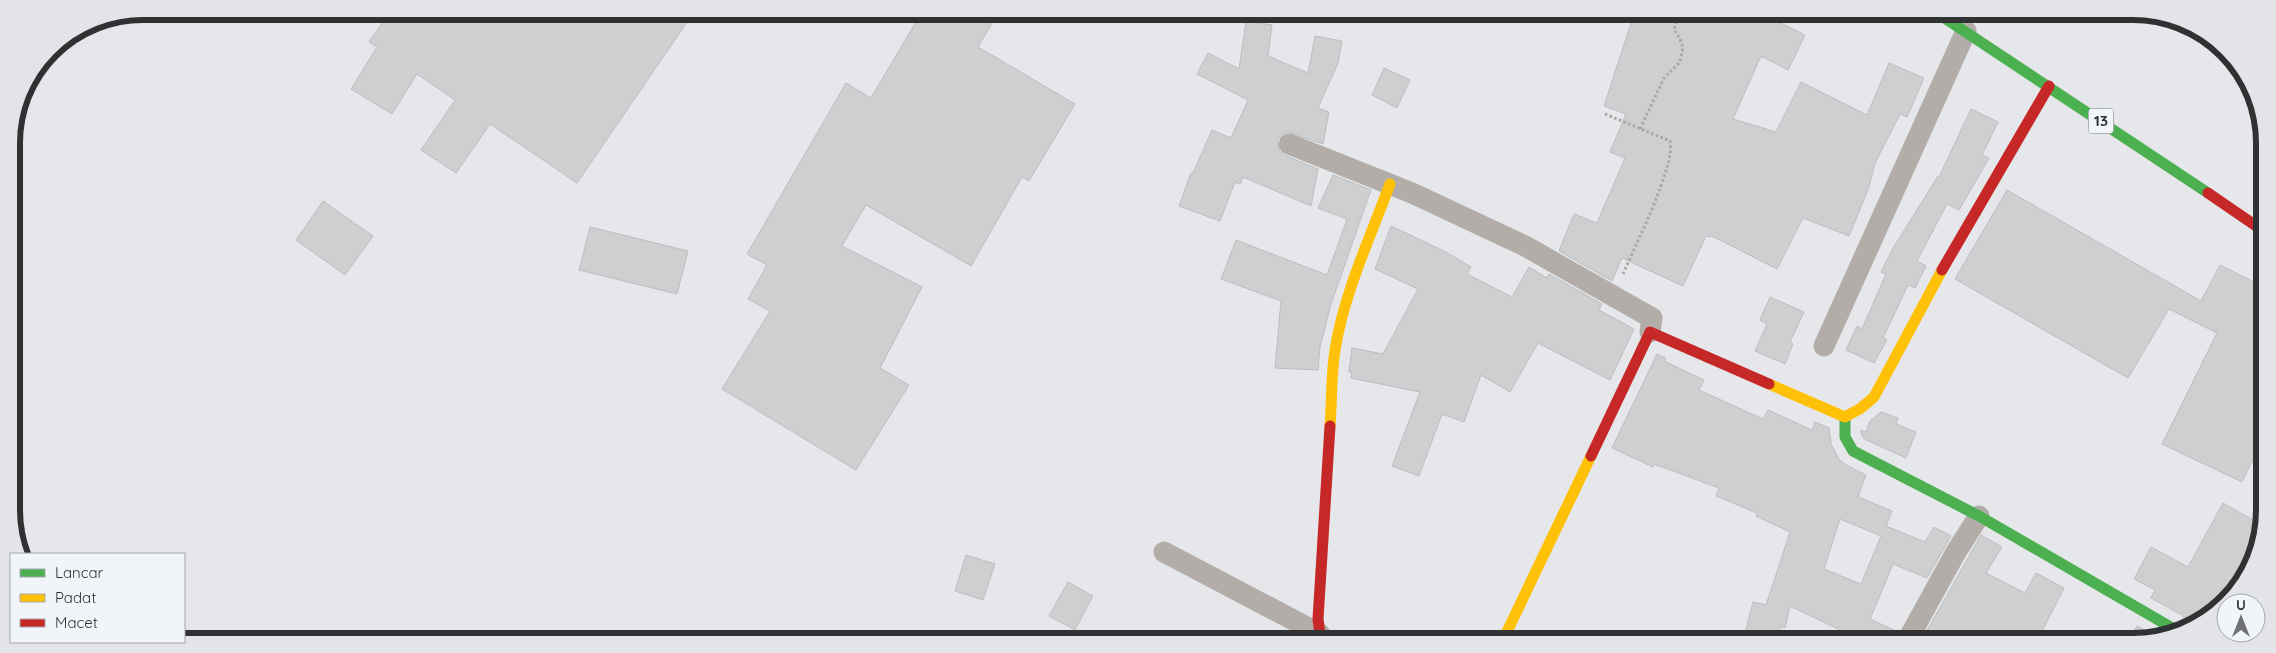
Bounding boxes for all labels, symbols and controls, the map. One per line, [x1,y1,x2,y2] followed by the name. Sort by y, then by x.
[2088,108,2114,134] road number: 13
[10,553,185,643] legend
[55,563,104,582] text: Lancar
[55,588,96,607] text: Padat
[2216,593,2266,643] north arrow
[2236,596,2246,614] text: U
[55,613,98,632] text: Macet

